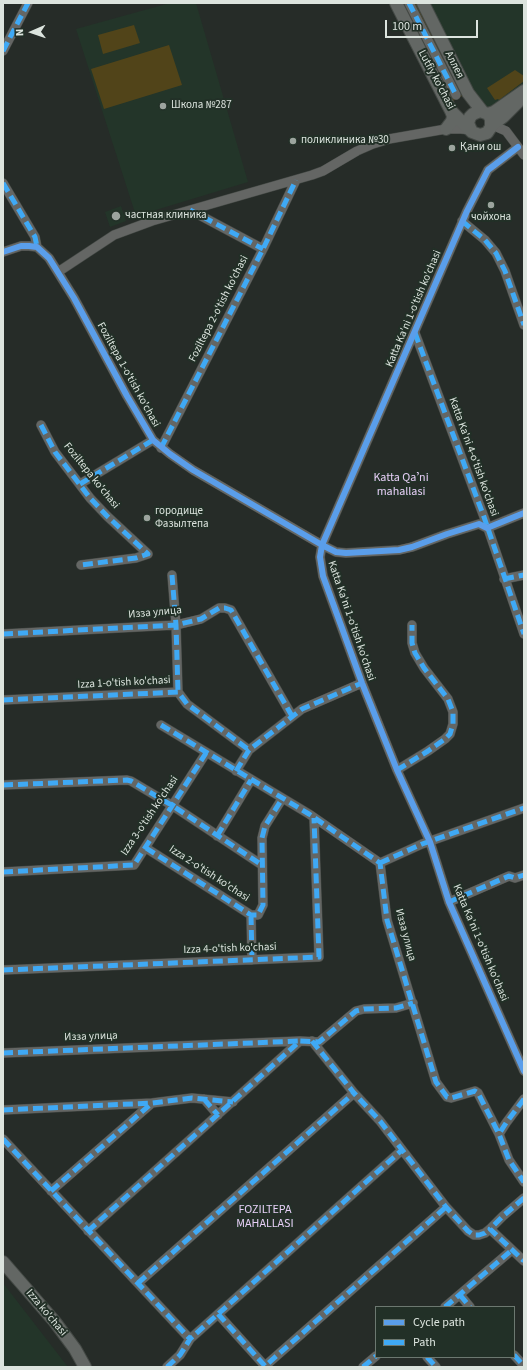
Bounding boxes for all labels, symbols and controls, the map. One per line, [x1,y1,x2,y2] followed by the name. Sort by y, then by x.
[12,12,52,52] north arrow
[387,12,480,38] scale bar
[392,18,422,35] text: 100 m
[12,29,27,36] text: N
[415,48,457,112] street label: Lutfiy ko'chasi
[442,49,466,81] street label: Аллея
[171,99,232,113] place label: Школа №287
[158,101,168,111] marker: Школа №287
[301,134,389,148] place label: поликлиника №30
[288,136,298,146] marker: поликлиника №30
[460,141,501,155] place label: Қани ош
[447,143,457,153] marker: Қани ош
[486,200,496,210] marker: чойхона
[125,209,207,223] place label: частная клиника
[110,210,122,222] marker: частная клиника
[471,211,511,225] place label: чойхона
[383,249,445,369] street label: Katta Ka'ni 1-o'tish ko'chasi
[186,254,252,364] street label: Foziltepa 2-o'tish ko'chasi
[94,320,162,430] street label: Foziltepa 1-o'tish ko'chasi
[445,396,501,518] street label: Katta Ka'ni 4-o'tish ko'chasi
[60,440,122,512] street label: Foziltepa ko'chasi
[372,471,430,499] district label: Katta Qaʼni mahallasi
[155,505,209,531] place label: городище Фазылтепа
[142,513,152,523] marker: городище Фазылтепа
[324,559,378,683] street label: Katta Ka'ni 1-o'tish ko'chasi
[128,604,182,622] street label: Изза улица
[77,674,171,692] street label: Izza 1-o'tish ko'chasi
[118,774,182,858] street label: Izza 3-o'tish ko'chasi
[166,843,252,905] street label: Izza 2-o'tish ko'chasi
[449,883,511,1003] street label: Katta Ka'ni 1-o'tish ko'chasi
[392,907,418,963] street label: Изза улица
[183,941,277,957] street label: Izza 4-o'tish ko'chasi
[64,1029,118,1045] street label: Изза улица
[232,1203,298,1231] district label: FOZILTEPA MAHALLASI
[23,1287,69,1339] street label: Izza ko'chasi
[375,1306,515,1358] legend
[413,1314,465,1331] text: Cycle path
[413,1334,436,1351] text: Path

